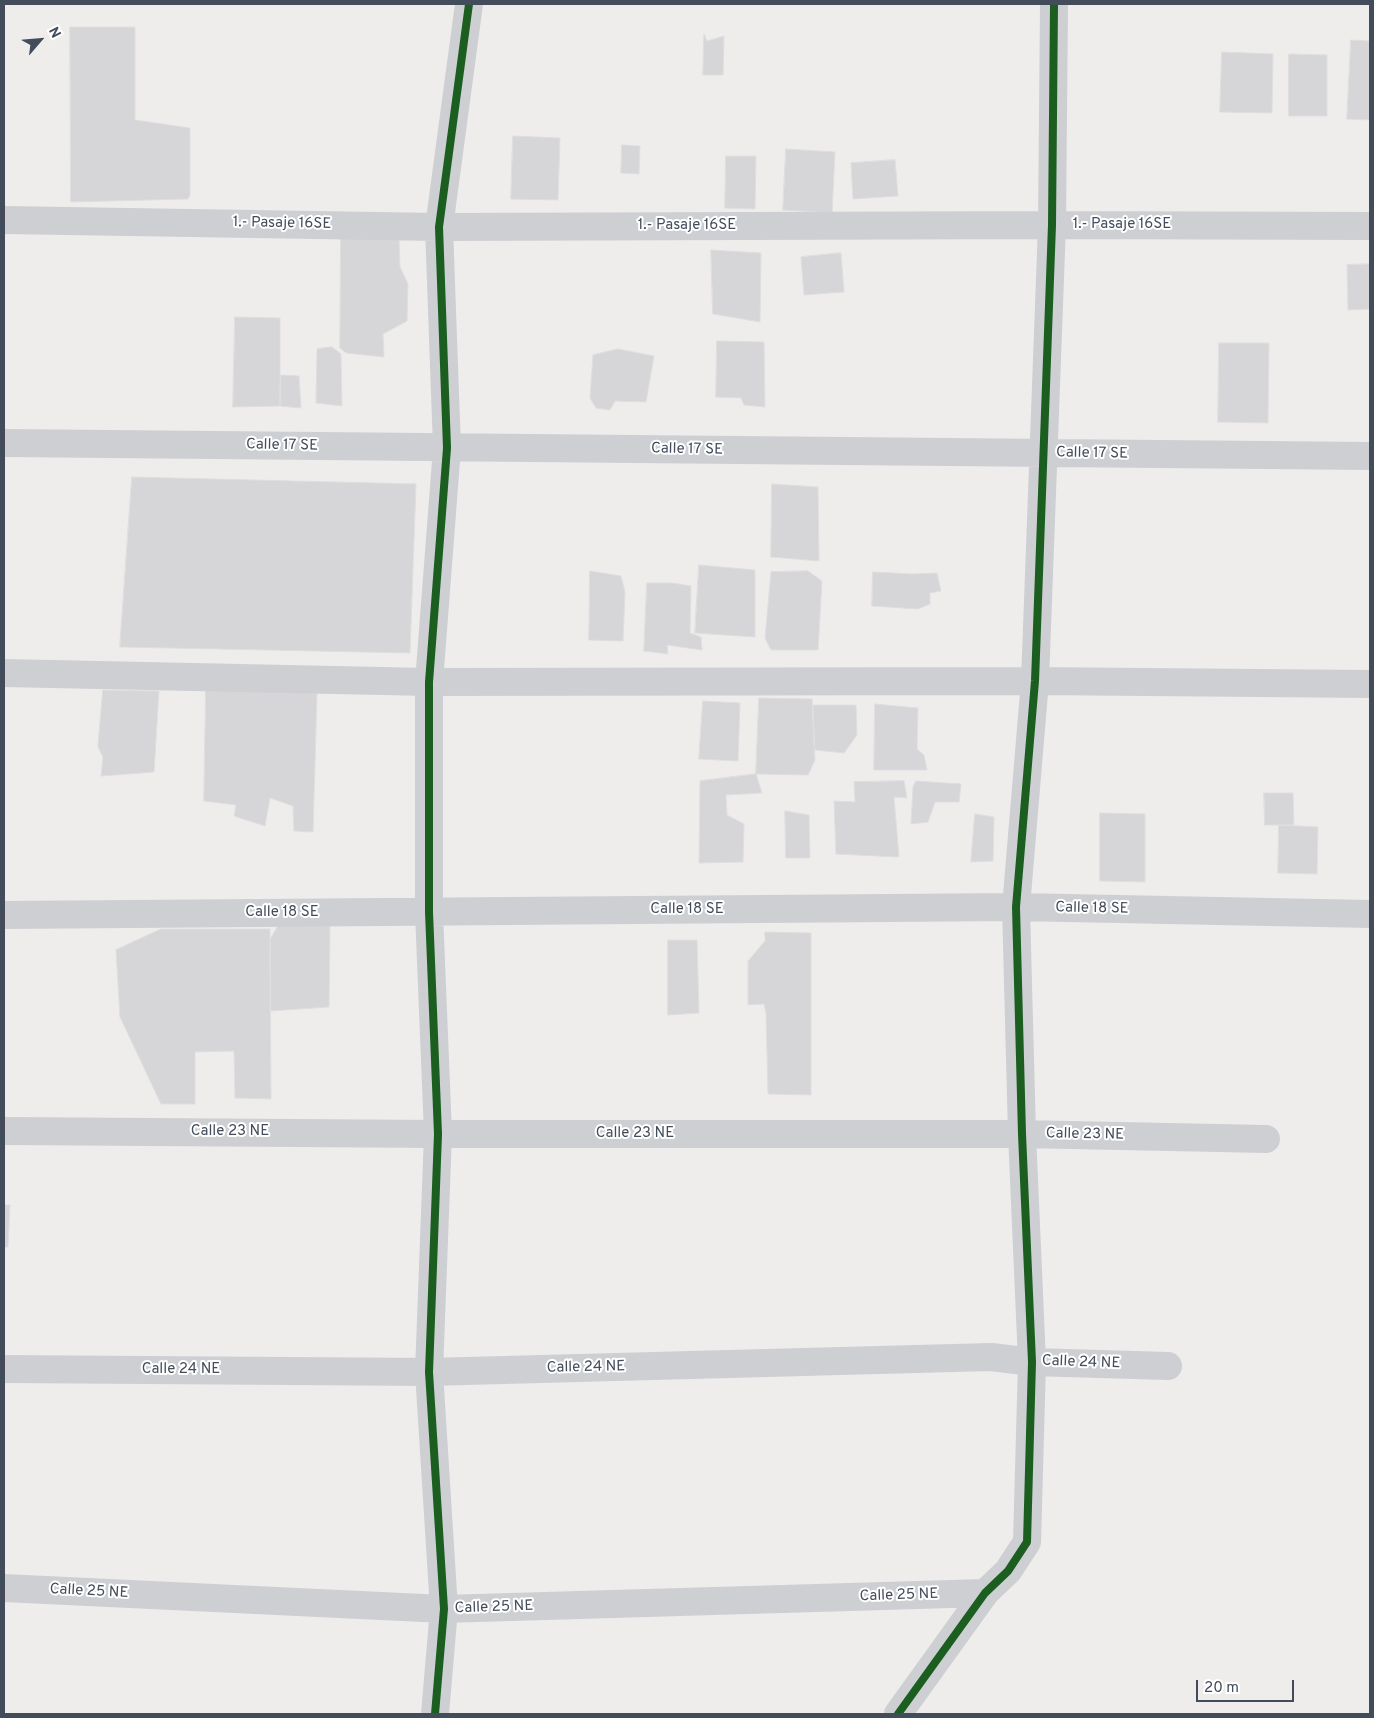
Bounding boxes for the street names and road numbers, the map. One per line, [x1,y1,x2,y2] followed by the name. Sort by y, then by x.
[233,214,331,234] street label: 1.- Pasaje 16SE
[1073,216,1171,234] street label: 1.- Pasaje 16SE
[638,217,736,235] street label: 1.- Pasaje 16SE
[246,436,318,456] street label: Calle 17 SE
[651,440,723,460] street label: Calle 17 SE
[1056,444,1128,464] street label: Calle 17 SE
[1055,899,1129,919] street label: Calle 18 SE
[650,901,724,919] street label: Calle 18 SE
[245,904,319,922] street label: Calle 18 SE
[191,1123,269,1141] street label: Calle 23 NE
[596,1125,674,1143] street label: Calle 23 NE
[1046,1125,1124,1145] street label: Calle 23 NE
[1041,1353,1121,1373] street label: Calle 24 NE
[547,1358,625,1378] street label: Calle 24 NE
[142,1361,220,1379] street label: Calle 24 NE
[49,1581,129,1603] street label: Calle 25 NE
[859,1586,939,1606] street label: Calle 25 NE
[454,1598,534,1618] street label: Calle 25 NE

